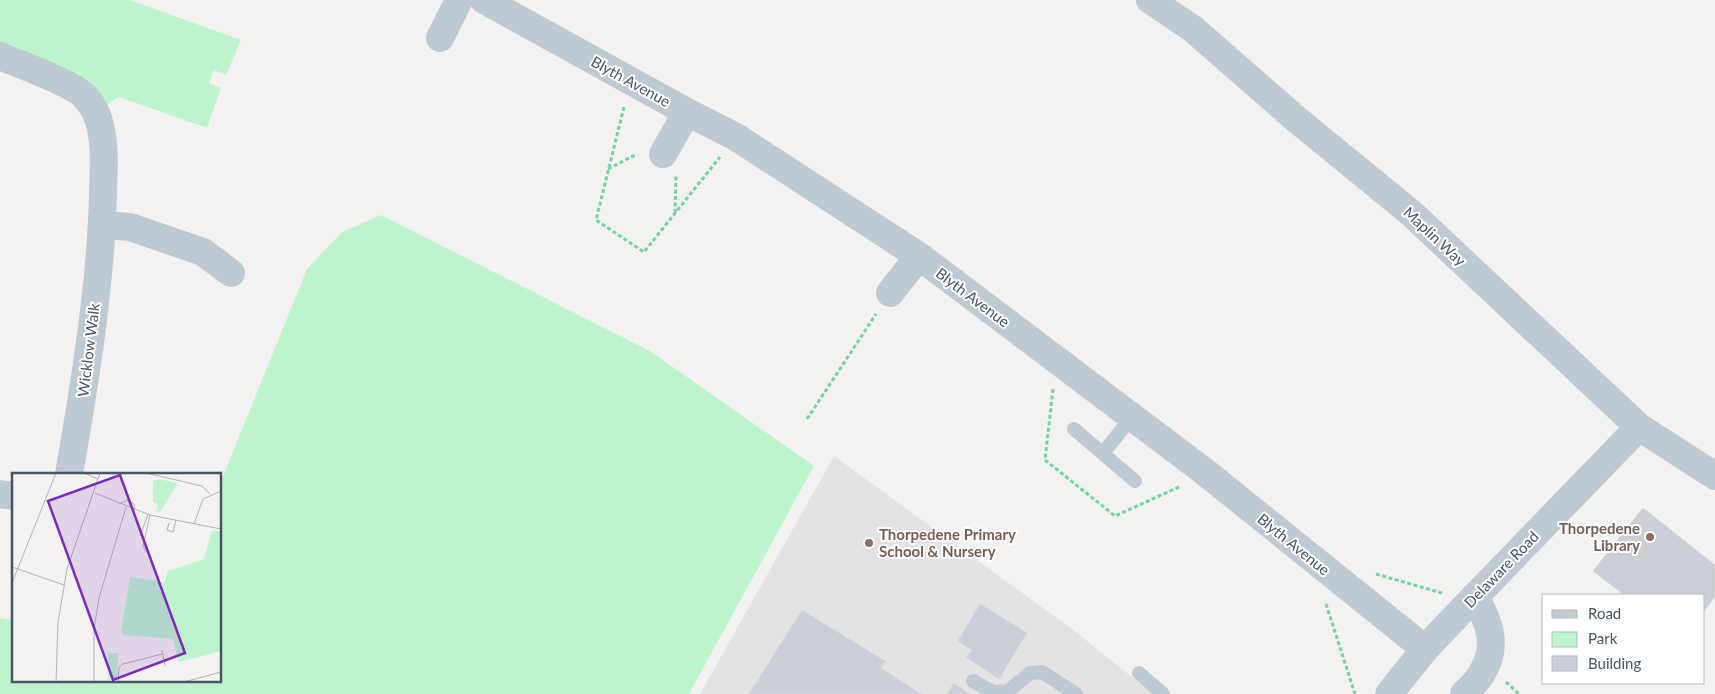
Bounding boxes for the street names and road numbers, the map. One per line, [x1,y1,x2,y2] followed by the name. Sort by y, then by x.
[588,52,674,110] street label: Blyth Avenue
[1400,203,1470,269] street label: Maplin Way
[933,263,1013,331] street label: Blyth Avenue
[73,302,103,398] street label: Wicklow Walk
[1254,509,1334,579] street label: Blyth Avenue
[1460,527,1542,611] street label: Delaware Road

